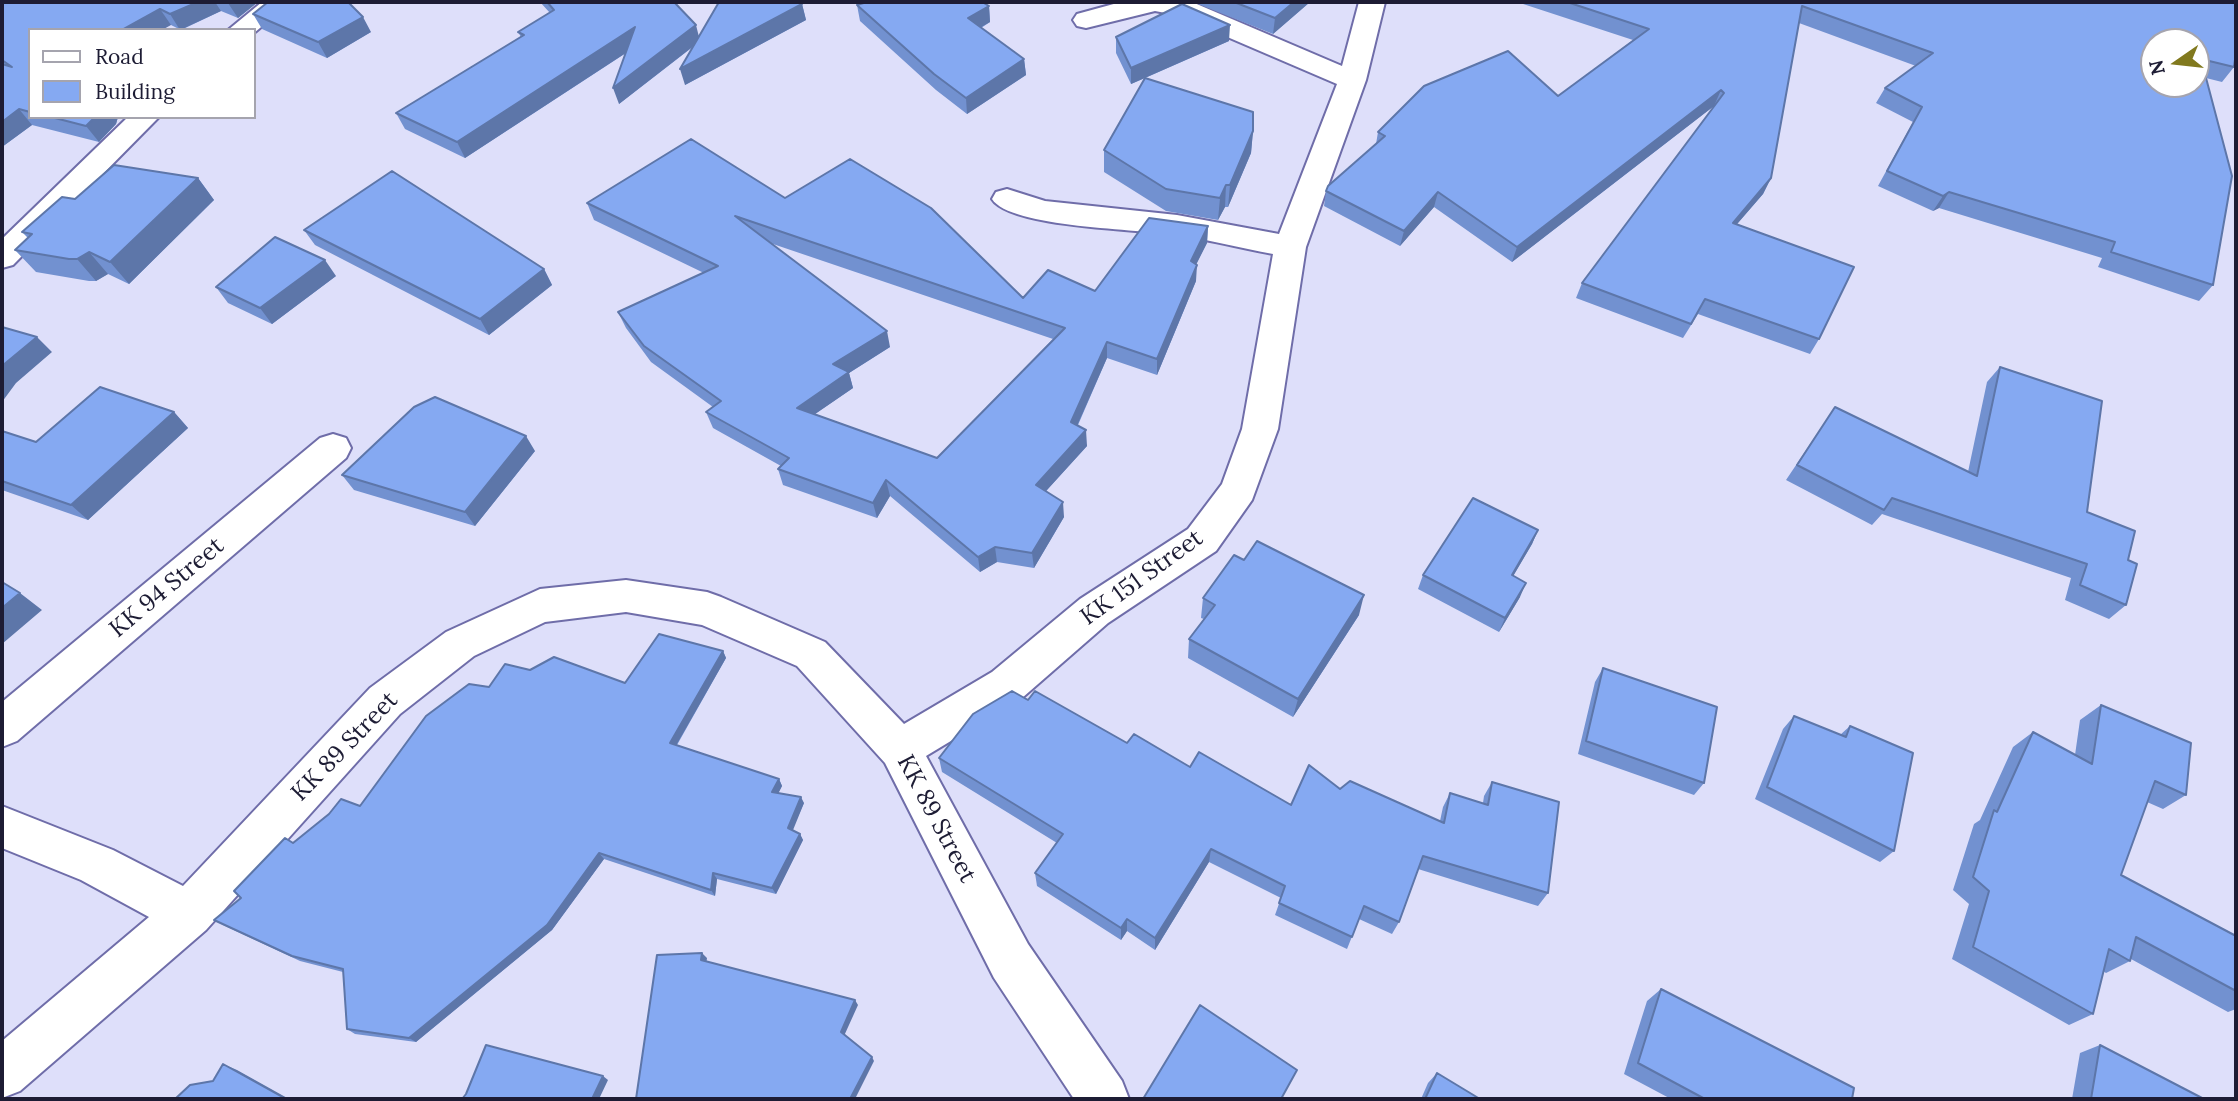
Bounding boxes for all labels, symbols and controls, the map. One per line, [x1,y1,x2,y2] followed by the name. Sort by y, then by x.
[28,28,256,119] legend
[2140,28,2210,98] north arrow
[95,43,144,70] text: Road
[2143,58,2170,78] text: N
[95,78,175,105] text: Building
[1075,524,1209,632] street label: KK 151 Street
[104,532,230,644] street label: KK 94 Street
[286,686,404,808] street label: KK 89 Street
[890,750,982,888] street label: KK 89 Street

